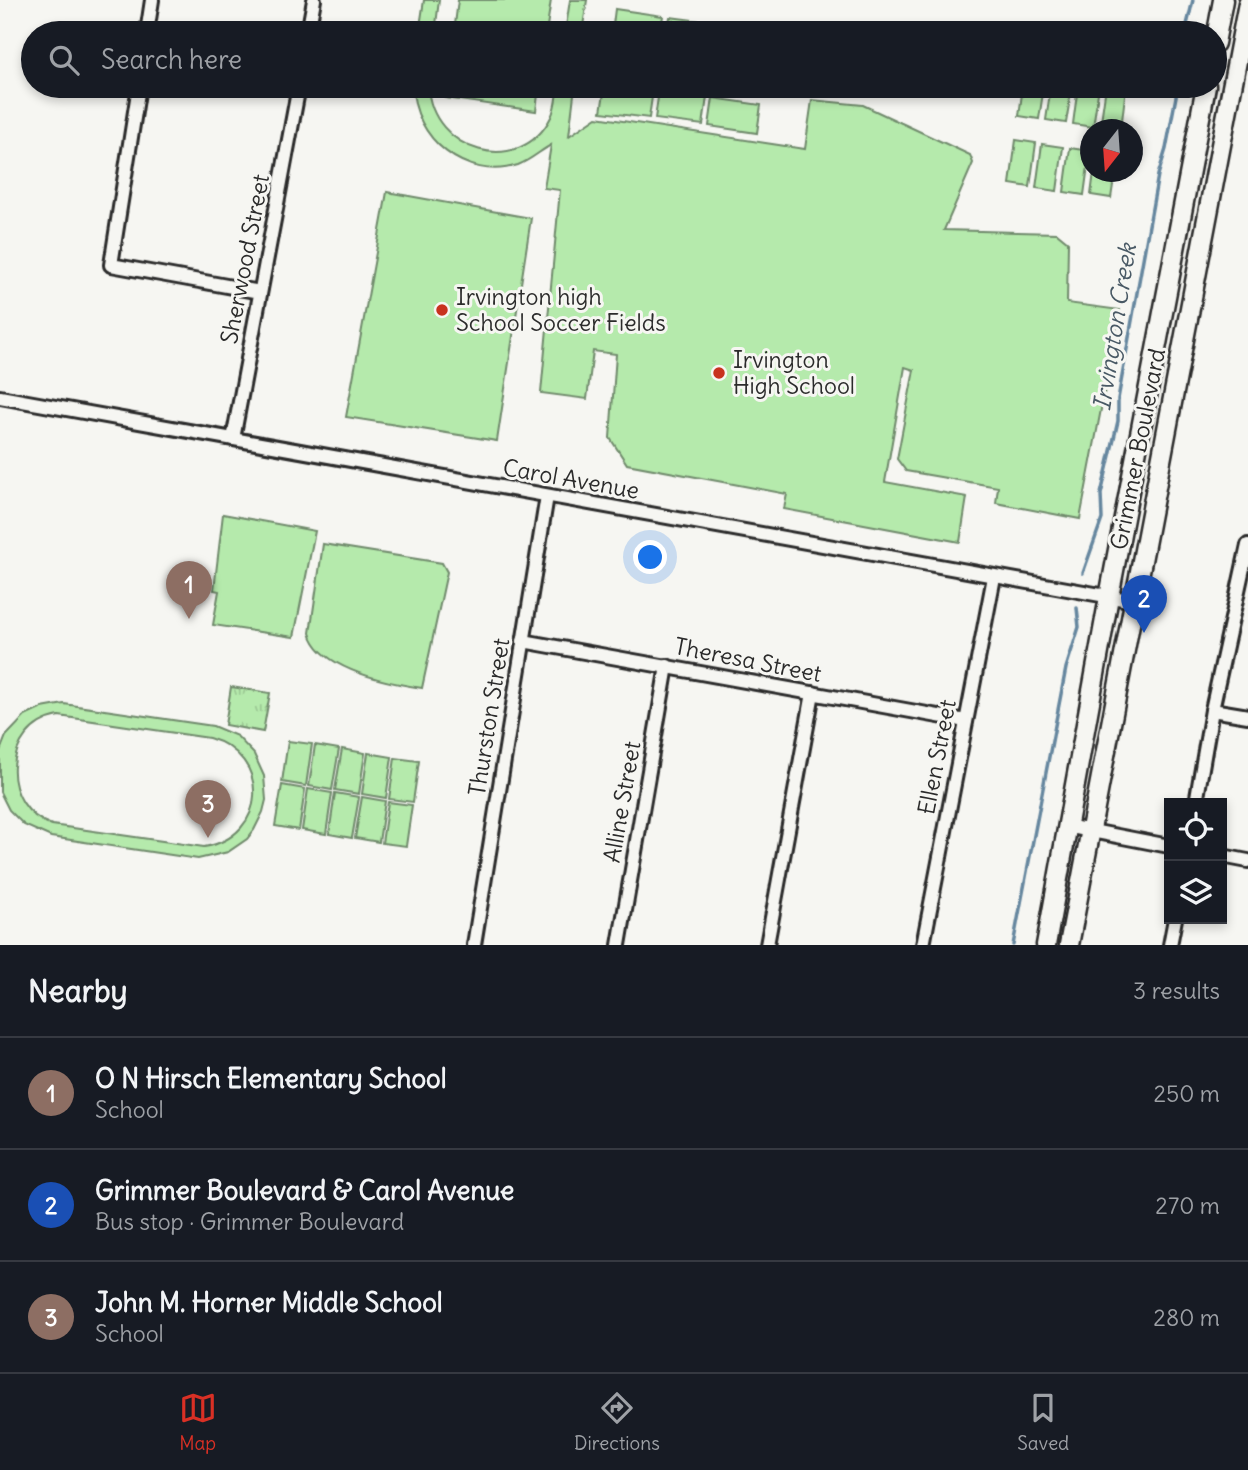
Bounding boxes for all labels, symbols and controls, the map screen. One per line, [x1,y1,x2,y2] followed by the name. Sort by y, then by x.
[21,21,1227,98] search box
[45,41,83,79] icon: search
[101,43,242,76] text: Search here
[1080,119,1143,182] north arrow
[214,171,275,346] street label: Sherwood Street
[1086,240,1142,412] water label: Irvington Creek
[456,282,666,337] place label: Irvington high School Soccer Fields
[434,302,450,318] marker: Irvington high School Soccer Fields
[733,345,855,400] place label: Irvington High School
[1104,346,1171,552] street label: Grimmer Boulevard
[711,365,727,381] marker: Irvington High School
[501,452,642,505] street label: Carol Avenue
[633,540,667,574] your location
[166,561,212,619] pin: 1
[1121,575,1167,633] pin: 2
[672,631,824,688] street label: Theresa Street
[462,636,515,798] street label: Thurston Street
[911,697,962,817] street label: Ellen Street
[597,739,646,865] street label: Alline Street
[185,780,231,838] pin: 3
[1164,798,1227,924] map controls
[1164,798,1227,861] button: locate
[1164,861,1227,924] button: layers
[28,972,128,1010] text: Nearby
[1133,976,1220,1005] text: 3 results
[95,1062,447,1095] text: O N Hirsch Elementary School
[46,1079,56,1108] text: 1
[1153,1079,1220,1108] text: 250 m
[95,1095,164,1124] text: School
[95,1174,514,1207] text: Grimmer Boulevard & Carol Avenue
[45,1191,57,1220] text: 2
[1155,1191,1220,1220] text: 270 m
[95,1207,404,1236] text: Bus stop · Grimmer Boulevard
[95,1286,443,1319] text: John M. Horner Middle School
[44,1303,58,1332] text: 3
[1153,1303,1220,1332] text: 280 m
[95,1319,164,1348] text: School
[179,1389,217,1455] tab: Map
[574,1389,660,1455] tab: Directions
[1017,1389,1069,1455] tab: Saved

